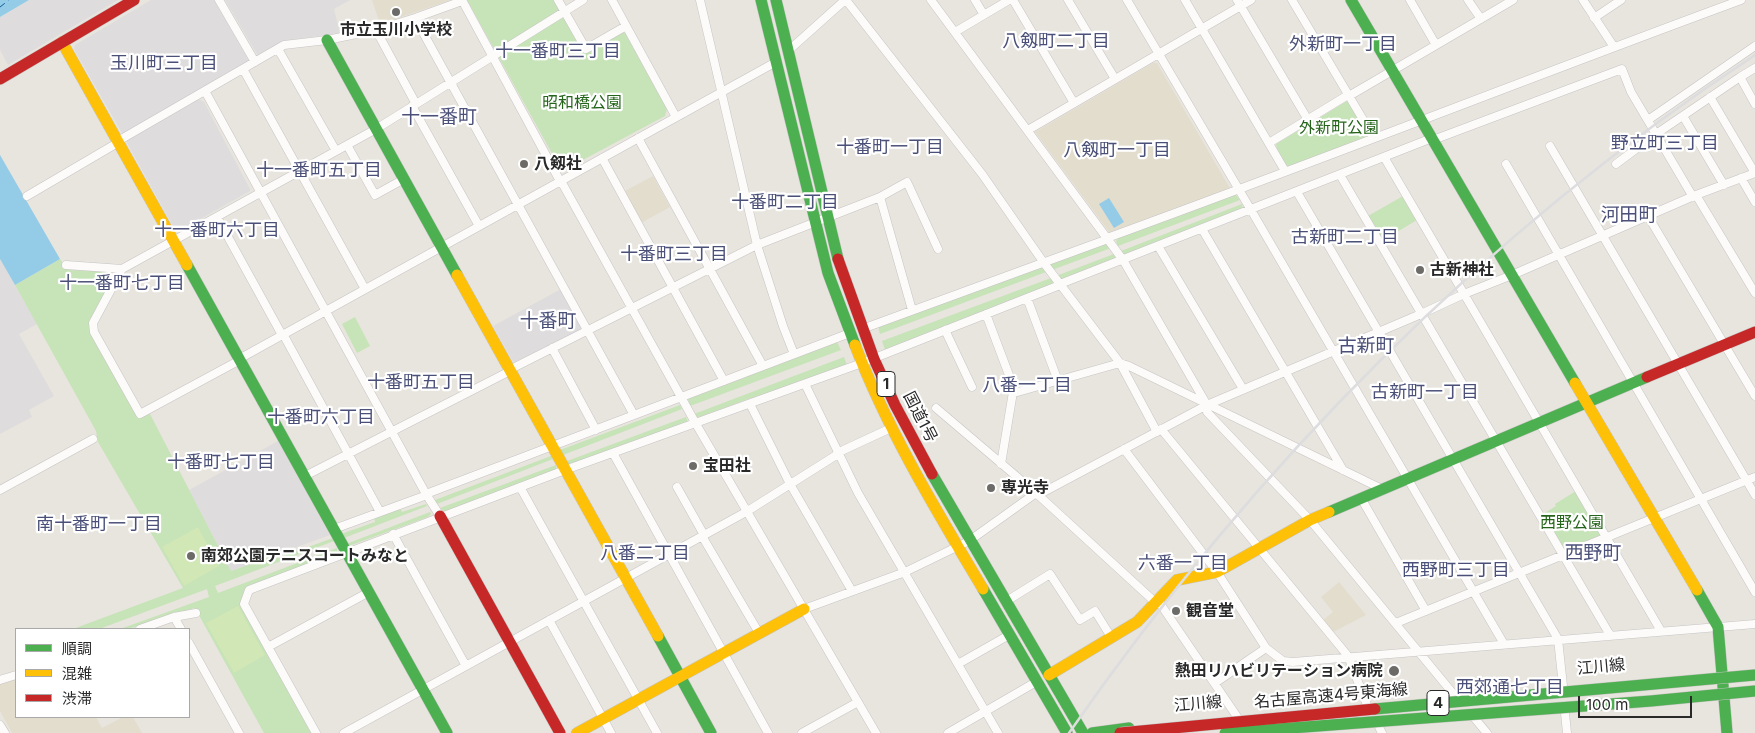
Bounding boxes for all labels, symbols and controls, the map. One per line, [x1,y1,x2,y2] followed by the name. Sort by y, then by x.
[390,6,402,18] marker: 市立玉川小学校
[340,20,452,40] place label: 市立玉川小学校
[1002,31,1110,53] district label: 八剱町二丁目
[1289,34,1397,56] district label: 外新町一丁目
[495,41,621,63] district label: 十一番町三丁目
[110,53,218,75] district label: 玉川町三丁目
[542,93,622,113] park label: 昭和橋公園
[401,106,477,128] district label: 十一番町
[1299,118,1379,138] park label: 外新町公園
[1611,133,1719,155] district label: 野立町三丁目
[836,137,944,159] district label: 十番町一丁目
[1063,140,1171,162] district label: 八剱町一丁目
[534,154,582,174] place label: 八剱社
[518,158,530,170] marker: 八剱社
[256,160,382,182] district label: 十一番町五丁目
[731,192,839,214] district label: 十番町二丁目
[1601,204,1657,226] district label: 河田町
[154,220,280,242] district label: 十一番町六丁目
[1291,227,1399,249] district label: 古新町二丁目
[620,244,728,266] district label: 十番町三丁目
[1430,260,1494,280] place label: 古新神社
[1414,264,1426,276] marker: 古新神社
[59,273,185,295] district label: 十一番町七丁目
[520,310,576,332] district label: 十番町
[1338,335,1394,357] district label: 古新町
[367,372,475,394] district label: 十番町五丁目
[877,372,895,396] road number: 1
[982,375,1072,397] district label: 八番一丁目
[1371,382,1479,404] district label: 古新町一丁目
[899,388,941,446] street label: 国道1号
[267,407,375,429] district label: 十番町六丁目
[167,452,275,474] district label: 十番町七丁目
[703,456,751,476] place label: 宝田社
[687,460,699,472] marker: 宝田社
[1001,478,1049,498] place label: 専光寺
[985,482,997,494] marker: 専光寺
[1540,513,1604,533] park label: 西野公園
[36,514,162,536] district label: 南十番町一丁目
[1565,542,1621,564] district label: 西野町
[600,543,690,565] district label: 八番二丁目
[201,546,409,566] place label: 南郊公園テニスコートみなと
[185,550,197,562] marker: 南郊公園テニスコートみなと
[1138,553,1228,575] district label: 六番一丁目
[1402,560,1510,582] district label: 西野町三丁目
[1186,601,1234,621] place label: 観音堂
[1170,605,1182,617] marker: 観音堂
[15,628,190,718] legend
[62,639,92,658] text: 順調
[1576,655,1626,679] street label: 江川線
[1175,661,1383,681] place label: 熱田リハビリテーション病院
[62,664,92,683] text: 混雑
[1387,664,1401,678] marker: 熱田リハビリテーション病院
[1456,677,1564,699] district label: 西郊通七丁目
[1253,680,1409,712] street label: 名古屋高速4号東海線
[1580,686,1694,718] scale bar
[62,689,92,708] text: 渋滞
[1427,690,1449,716] road number: 4
[1173,692,1223,716] street label: 江川線
[1586,695,1628,714] text: 100 m

